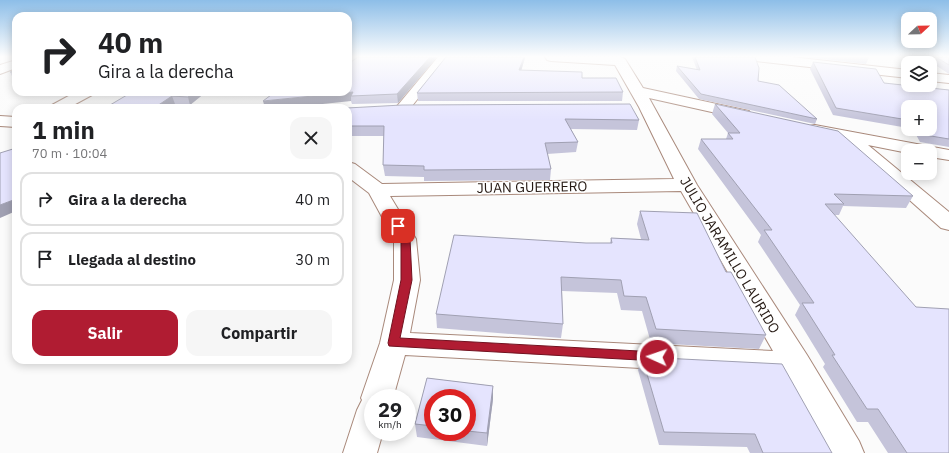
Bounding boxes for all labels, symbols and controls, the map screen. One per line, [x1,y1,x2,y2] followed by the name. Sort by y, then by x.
[901,12,937,48] north arrow
[901,12,937,180] map controls
[98,24,163,61] text: 40 m
[32,28,84,80] icon: right
[901,56,937,92] button: layers
[98,60,234,83] text: Gira a la derecha
[901,100,937,136] button: +
[32,114,95,146] text: 1 min
[290,117,332,159] button: close
[901,144,937,180] button: −
[32,145,107,162] text: 70 m · 10:04
[676,173,784,337] street label: JULIO JARAMILLO LAURIDO
[476,177,588,197] street label: JUAN GUERRERO
[34,188,56,210] icon: right
[68,190,187,209] text: Gira a la derecha
[295,190,330,209] text: 40 m
[381,209,415,243] pin
[387,215,409,237] icon: arrive
[34,248,56,270] icon: arrive
[68,250,196,269] text: Llegada al destino
[295,250,330,269] text: 30 m
[32,310,178,356] button: Salir
[186,310,332,356] button: Compartir
[636,336,678,378] position arrow
[424,389,476,441] speed limit sign: 30
[378,396,402,423] text: 29
[378,418,402,431] text: km/h

